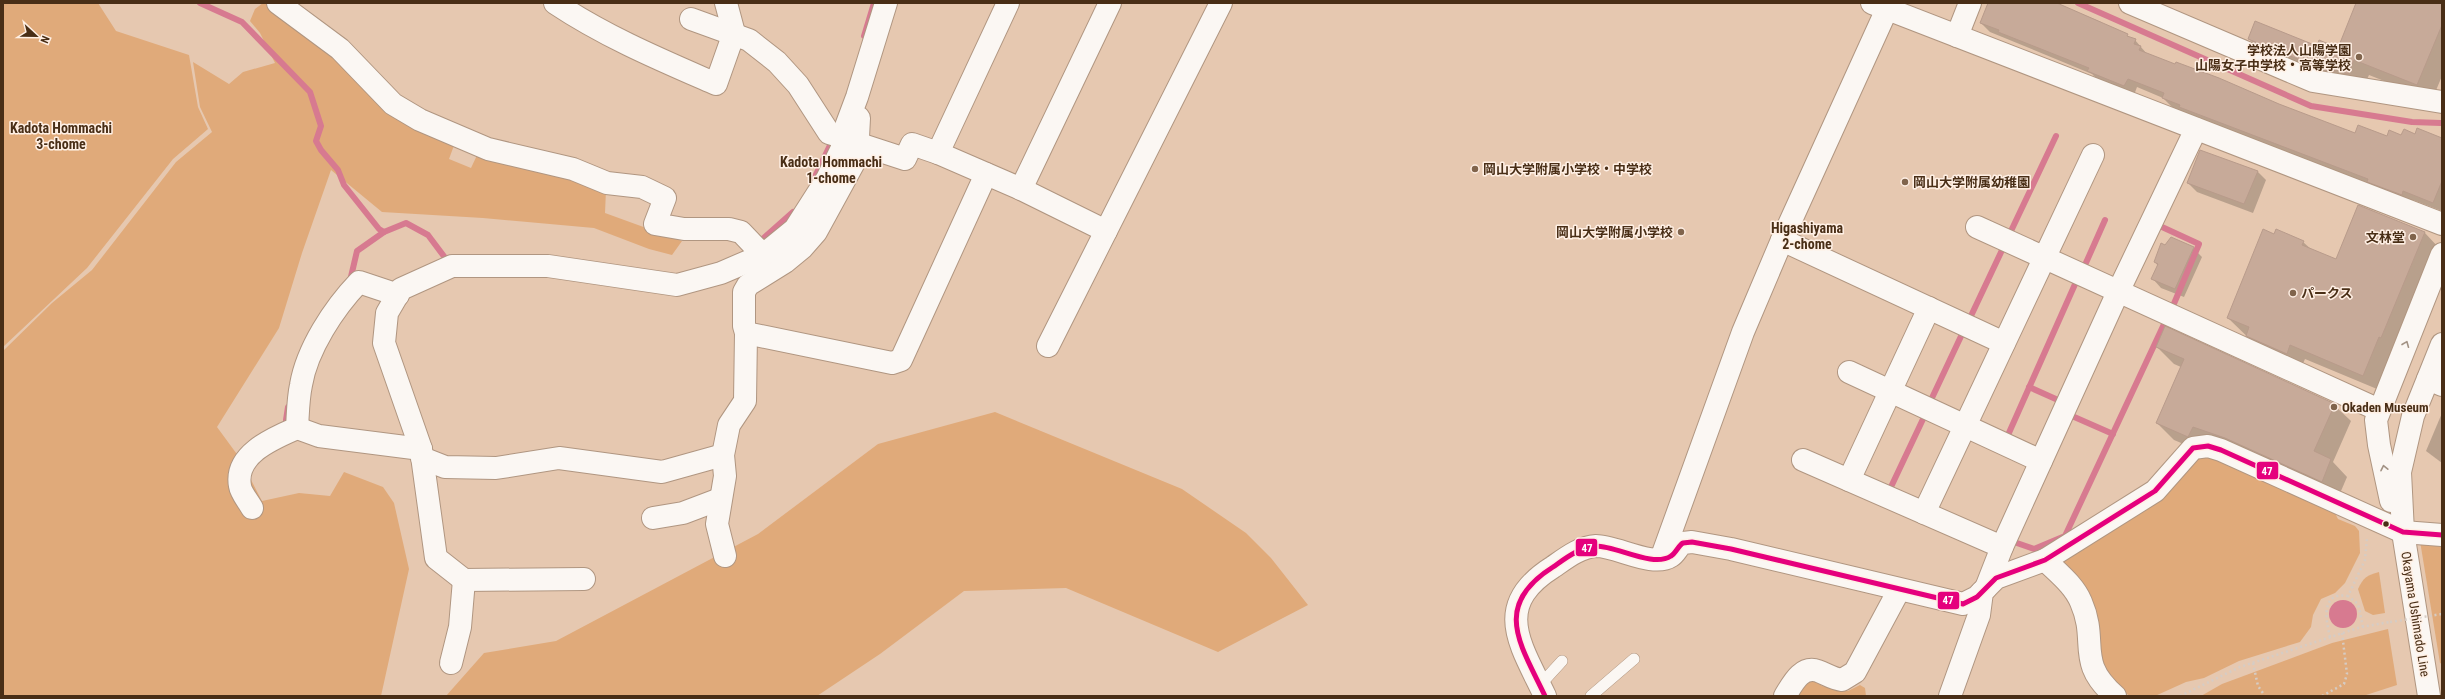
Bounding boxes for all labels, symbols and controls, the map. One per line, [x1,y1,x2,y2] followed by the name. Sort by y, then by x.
[16,16,56,56] north arrow
[37,34,52,45] text: N
[2195,43,2351,73] place label: 学校法人山陽学園 山陽女子中学校・高等学校
[2354,52,2364,62] marker: 学校法人山陽学園 山陽女子中学校・高等学校
[10,120,112,152] district label: Kadota Hommachi 3-chome
[780,154,882,186] district label: Kadota Hommachi 1-chome
[1483,162,1652,177] place label: 岡山大学附属小学校・中学校
[1470,164,1480,174] marker: 岡山大学附属小学校・中学校
[1913,175,2030,190] place label: 岡山大学附属幼稚園
[1900,177,1910,187] marker: 岡山大学附属幼稚園
[1771,220,1844,252] district label: Higashiyama 2-chome
[1556,225,1673,240] place label: 岡山大学附属小学校
[1676,227,1686,237] marker: 岡山大学附属小学校
[2366,230,2405,245] place label: 文林堂
[2408,232,2418,242] marker: 文林堂
[2301,286,2353,301] place label: パークス
[2288,288,2298,298] marker: パークス
[2401,341,2409,348] one-way arrow
[2342,400,2429,415] place label: Okaden Museum
[2329,402,2339,412] marker: Okaden Museum
[2256,461,2279,480] line badge: 47
[2261,465,2273,478] text: 47
[2380,465,2389,471] one-way arrow
[2381,519,2391,529] unlabelled marker
[1575,538,1598,557] line badge: 47
[1581,542,1593,555] text: 47
[2398,550,2433,678] street label: Okayama Ushimado Line
[1937,591,1960,610] line badge: 47
[1942,594,1954,607] text: 47

